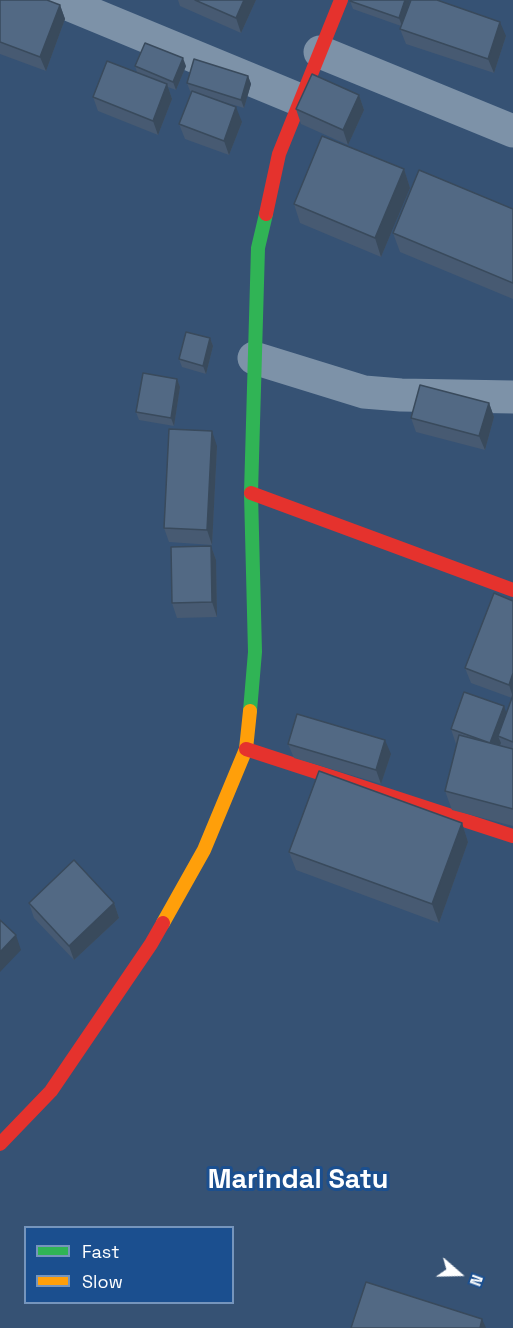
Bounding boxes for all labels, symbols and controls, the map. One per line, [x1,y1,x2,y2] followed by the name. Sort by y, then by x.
[208,1165,388,1197] district label: Marindal Satu
[24,1226,234,1304] legend
[82,1240,119,1263] text: Fast
[429,1244,489,1304] north arrow
[82,1270,123,1293] text: Slow
[465,1272,488,1289] text: N

